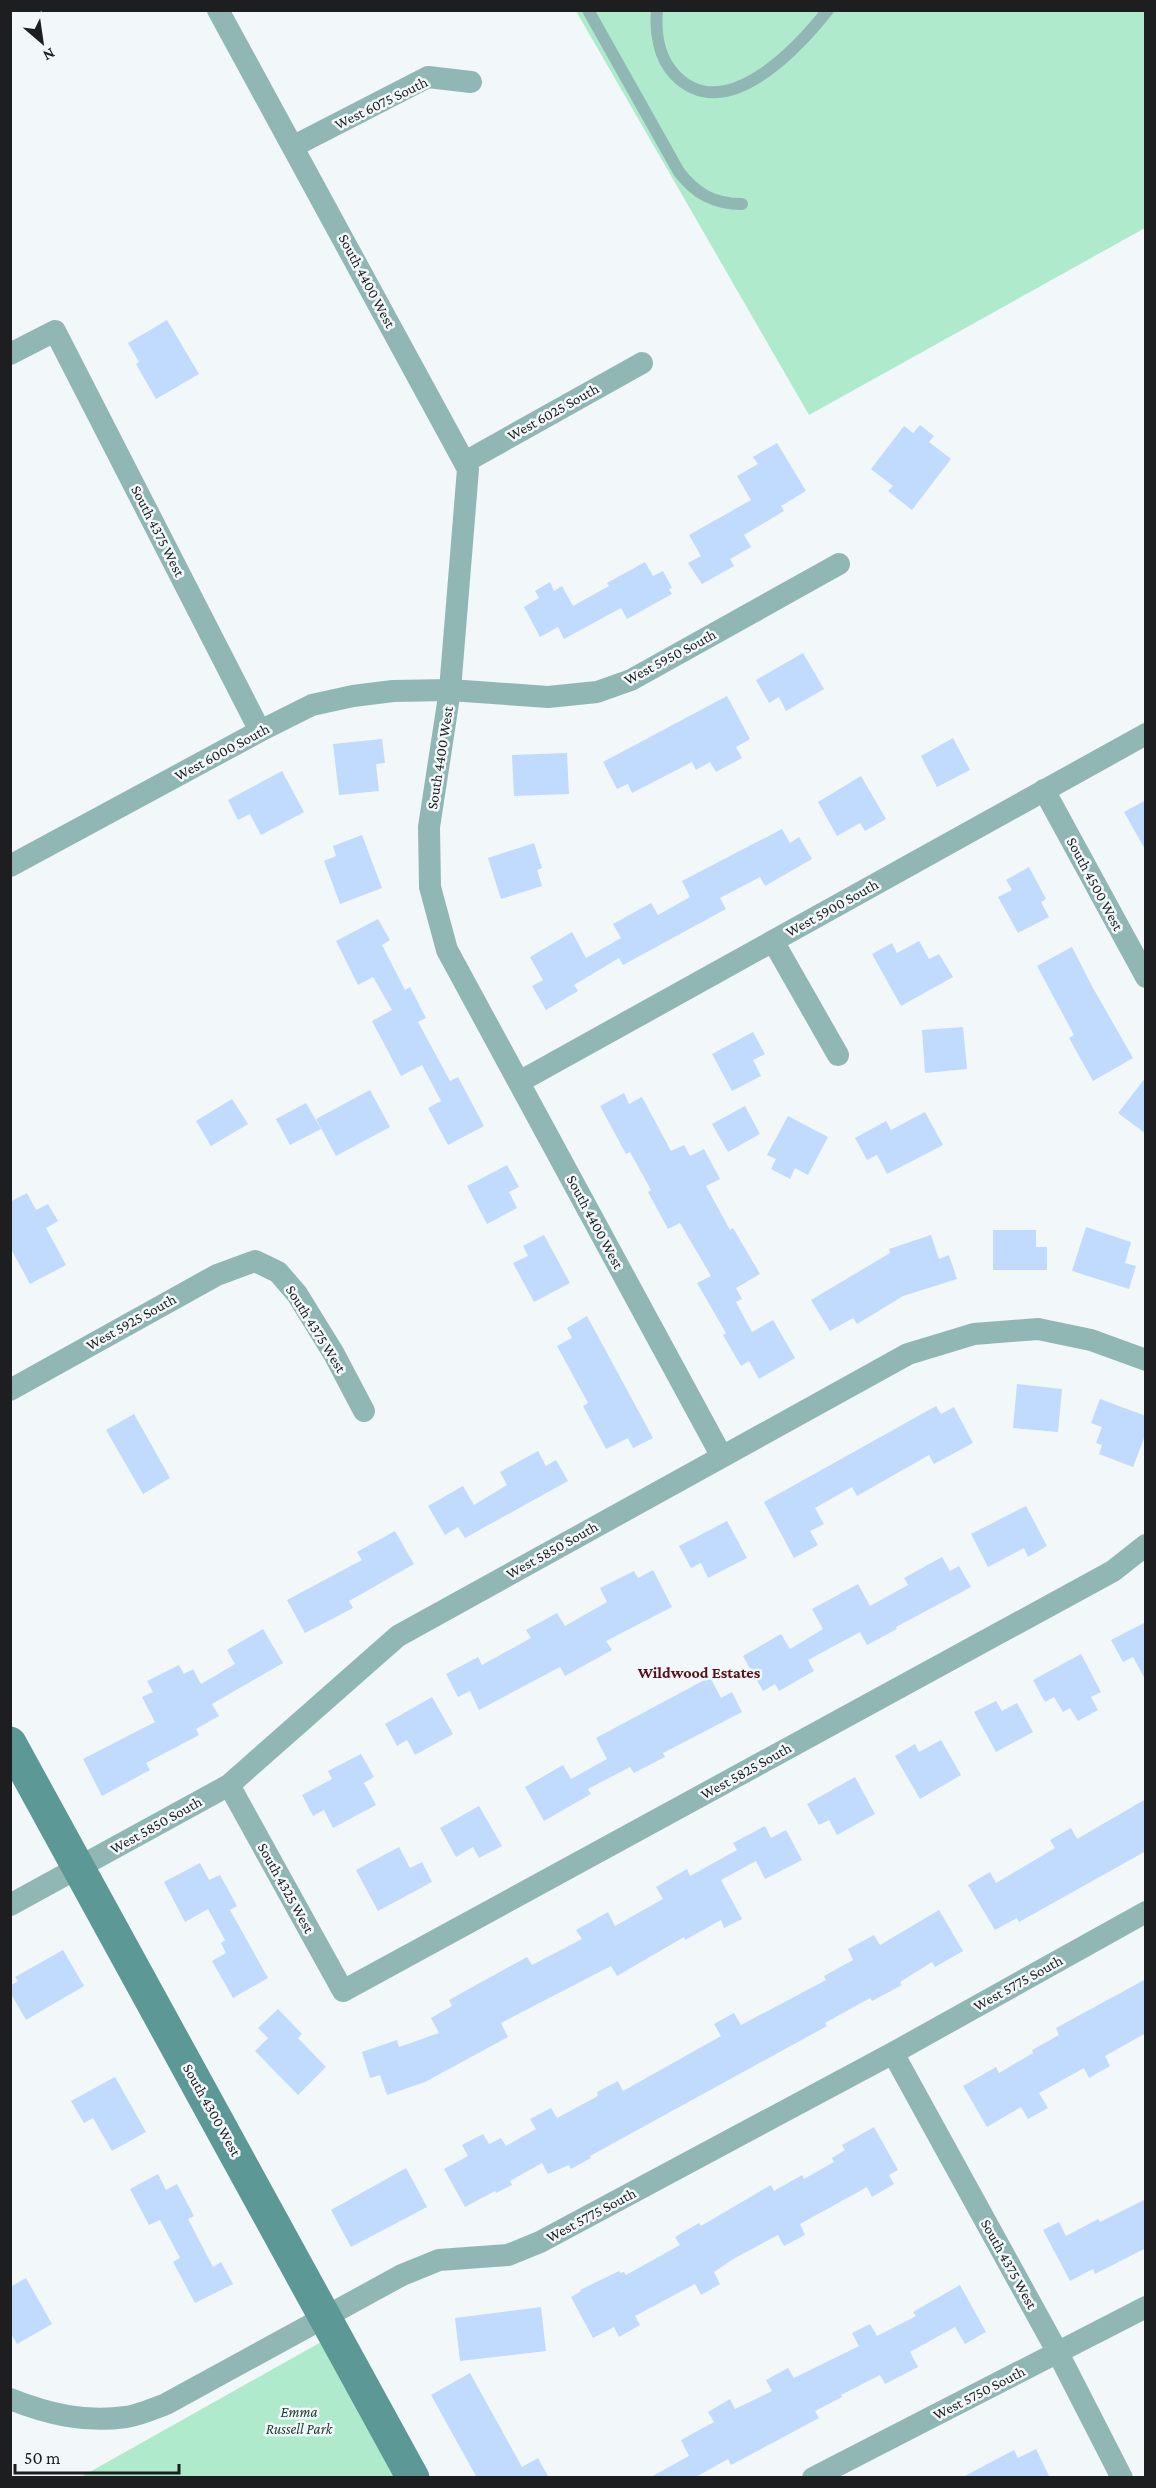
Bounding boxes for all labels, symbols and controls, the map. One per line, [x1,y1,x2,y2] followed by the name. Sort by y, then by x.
[12,12,72,72] north arrow
[40,45,58,65] text: N
[332,74,430,132] street label: West 6075 South
[336,231,399,332] street label: South 4400 West
[505,380,601,444] street label: West 6025 South
[128,483,188,580] street label: South 4375 West
[621,626,719,688] street label: West 5950 South
[424,704,456,811] street label: South 4400 West
[172,720,272,784] street label: West 6000 South
[1064,835,1127,934] street label: South 4500 West
[783,876,881,940] street label: West 5900 South
[564,1172,627,1273] street label: South 4400 West
[283,1282,350,1377] street label: South 4375 West
[83,1291,179,1353] street label: West 5925 South
[503,1518,601,1582] street label: West 5850 South
[637,1664,761,1681] district label: Wildwood Estates
[698,1740,794,1802] street label: West 5825 South
[107,1793,205,1857] street label: West 5850 South
[255,1840,318,1937] street label: South 4325 West
[971,1952,1065,2014] street label: West 5775 South
[180,2061,245,2160] street label: South 4300 West
[544,2185,638,2245] street label: West 5775 South
[978,2216,1041,2312] street label: South 4375 West
[931,2363,1027,2423] street label: West 5750 South
[266,2404,334,2437] park label: Emma Russell Park
[15,2437,178,2475] scale bar
[24,2448,61,2468] text: 50 m

